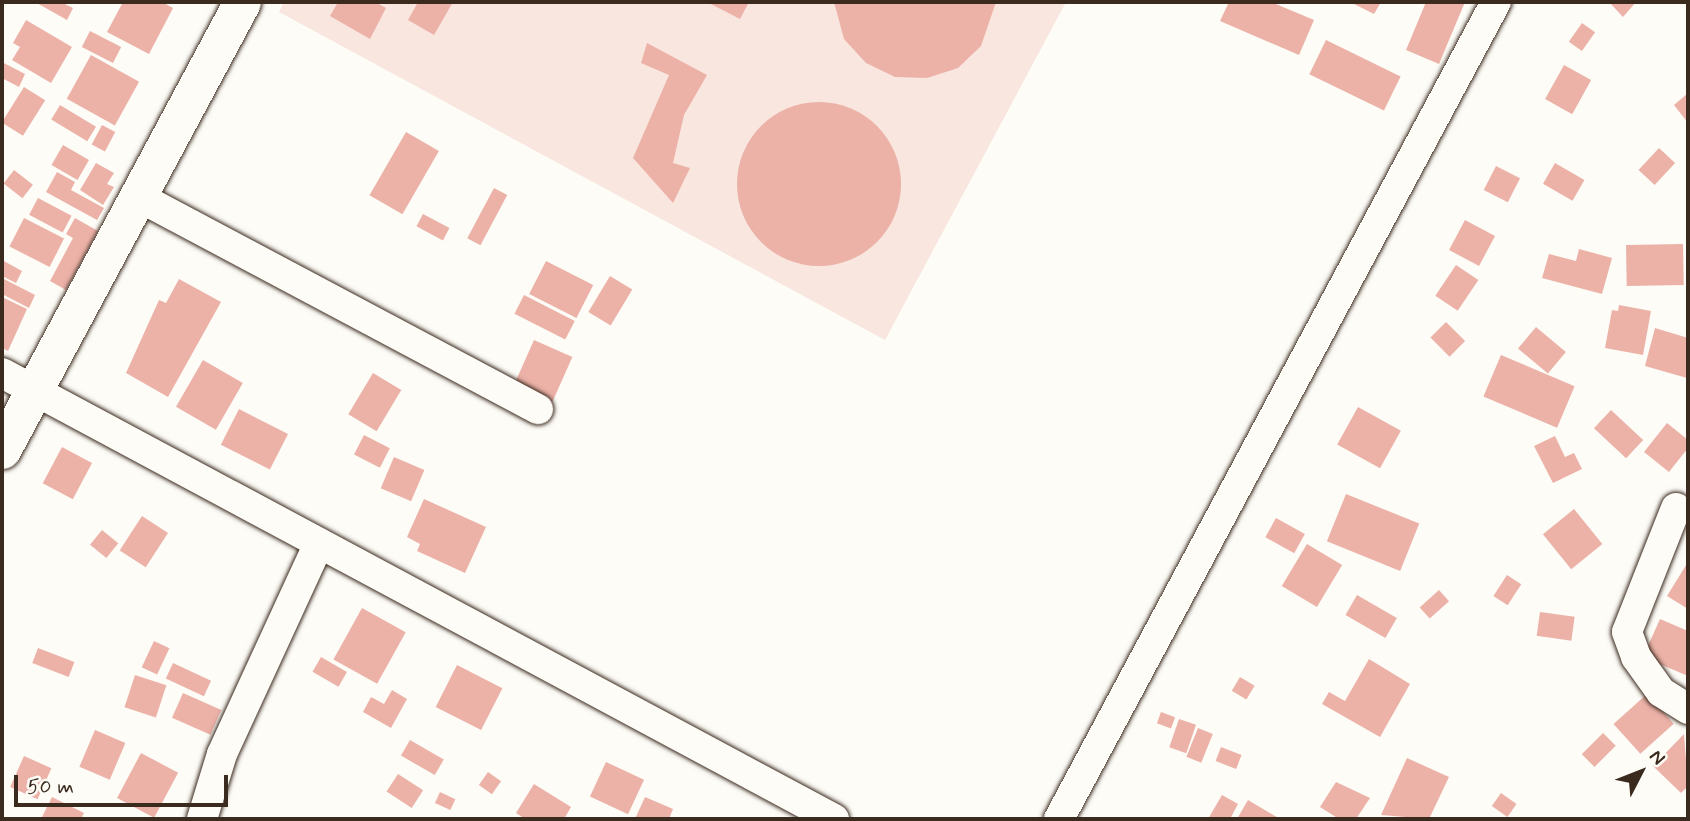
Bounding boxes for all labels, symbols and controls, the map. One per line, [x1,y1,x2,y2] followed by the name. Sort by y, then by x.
[1606,737,1676,807] north arrow
[1643,745,1671,771] text: N
[18,762,231,806] scale bar
[27,773,74,801] text: 50 m

